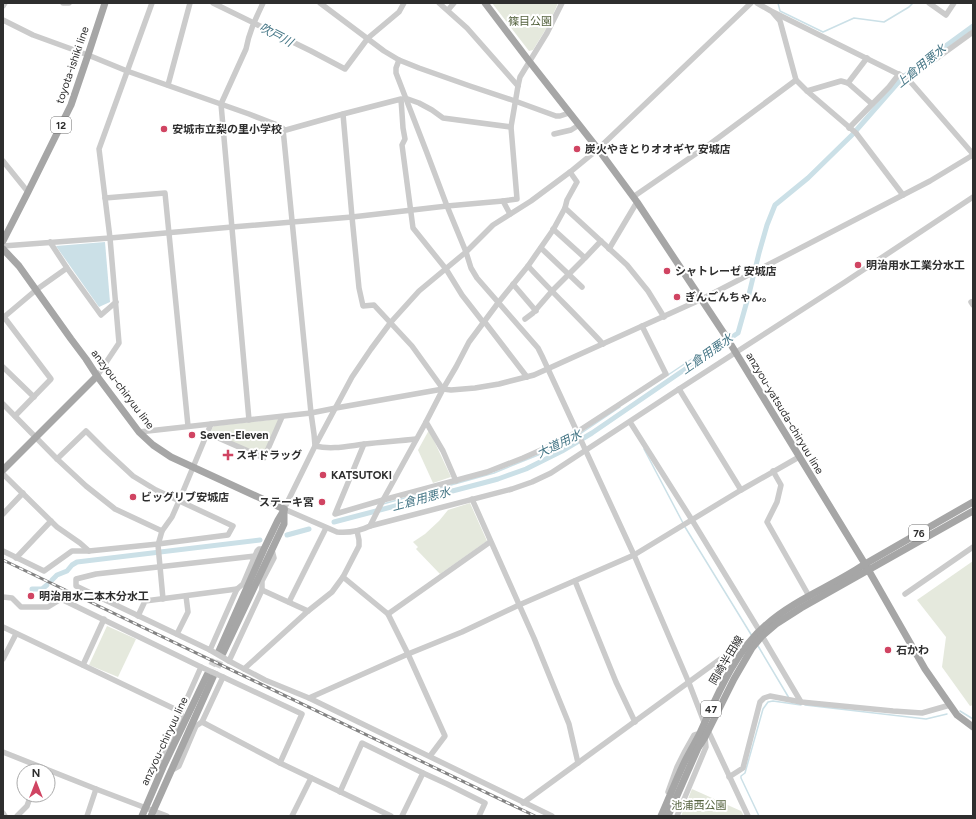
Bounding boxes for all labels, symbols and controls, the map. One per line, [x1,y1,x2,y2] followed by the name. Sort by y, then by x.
[508,15,552,28] park label: 篠目公園
[257,20,297,51] water label: 吹戸川
[53,25,92,105] street label: toyota-ishiki line
[893,40,950,90] water label: 上倉用悪水
[51,117,71,133] road number: 12
[172,123,282,136] place label: 安城市立梨の里小学校
[159,124,169,134] marker: 安城市立梨の里小学校
[585,143,731,156] place label: 炭火やきとりオオギヤ 安城店
[572,144,582,154] marker: 炭火やきとりオオギヤ 安城店
[866,259,965,272] place label: 明治用水工業分水工
[853,260,863,270] marker: 明治用水工業分水工
[675,265,777,278] place label: シャトレーゼ 安城店
[662,266,672,276] marker: シャトレーゼ 安城店
[685,291,773,304] place label: ぎんごんちゃん。
[672,292,682,302] marker: ぎんごんちゃん。
[678,330,737,377] water label: 上倉用悪水
[88,347,157,432] street label: anzyou-chiryuu line
[743,350,826,476] street label: anzyou-yatsuda-chiryuu line
[534,426,585,461] water label: 大道用水
[200,429,269,442] place label: Seven-Eleven
[187,430,197,440] marker: Seven-Eleven
[236,449,302,462] place label: スギドラッグ
[223,450,233,460] marker: スギドラッグ
[331,469,392,482] place label: KATSUTOKI
[318,470,328,480] marker: KATSUTOKI
[390,484,454,514] water label: 上倉用悪水
[141,491,229,504] place label: ビッグリブ安城店
[128,492,138,502] marker: ビッグリブ安城店
[259,496,314,509] place label: ステーキ宮
[317,497,327,507] marker: ステーキ宮
[909,525,929,541] road number: 76
[39,590,149,603] place label: 明治用水二本木分水工
[26,591,36,601] marker: 明治用水二本木分水工
[707,633,746,687] street label: 岡崎半田線
[896,644,929,657] place label: 石かわ
[883,645,893,655] marker: 石かわ
[138,695,191,788] street label: anzyou-chiryuu line
[701,701,721,717] road number: 47
[16,763,56,803] north arrow
[32,767,40,780] text: N
[672,799,727,812] park label: 池浦西公園

